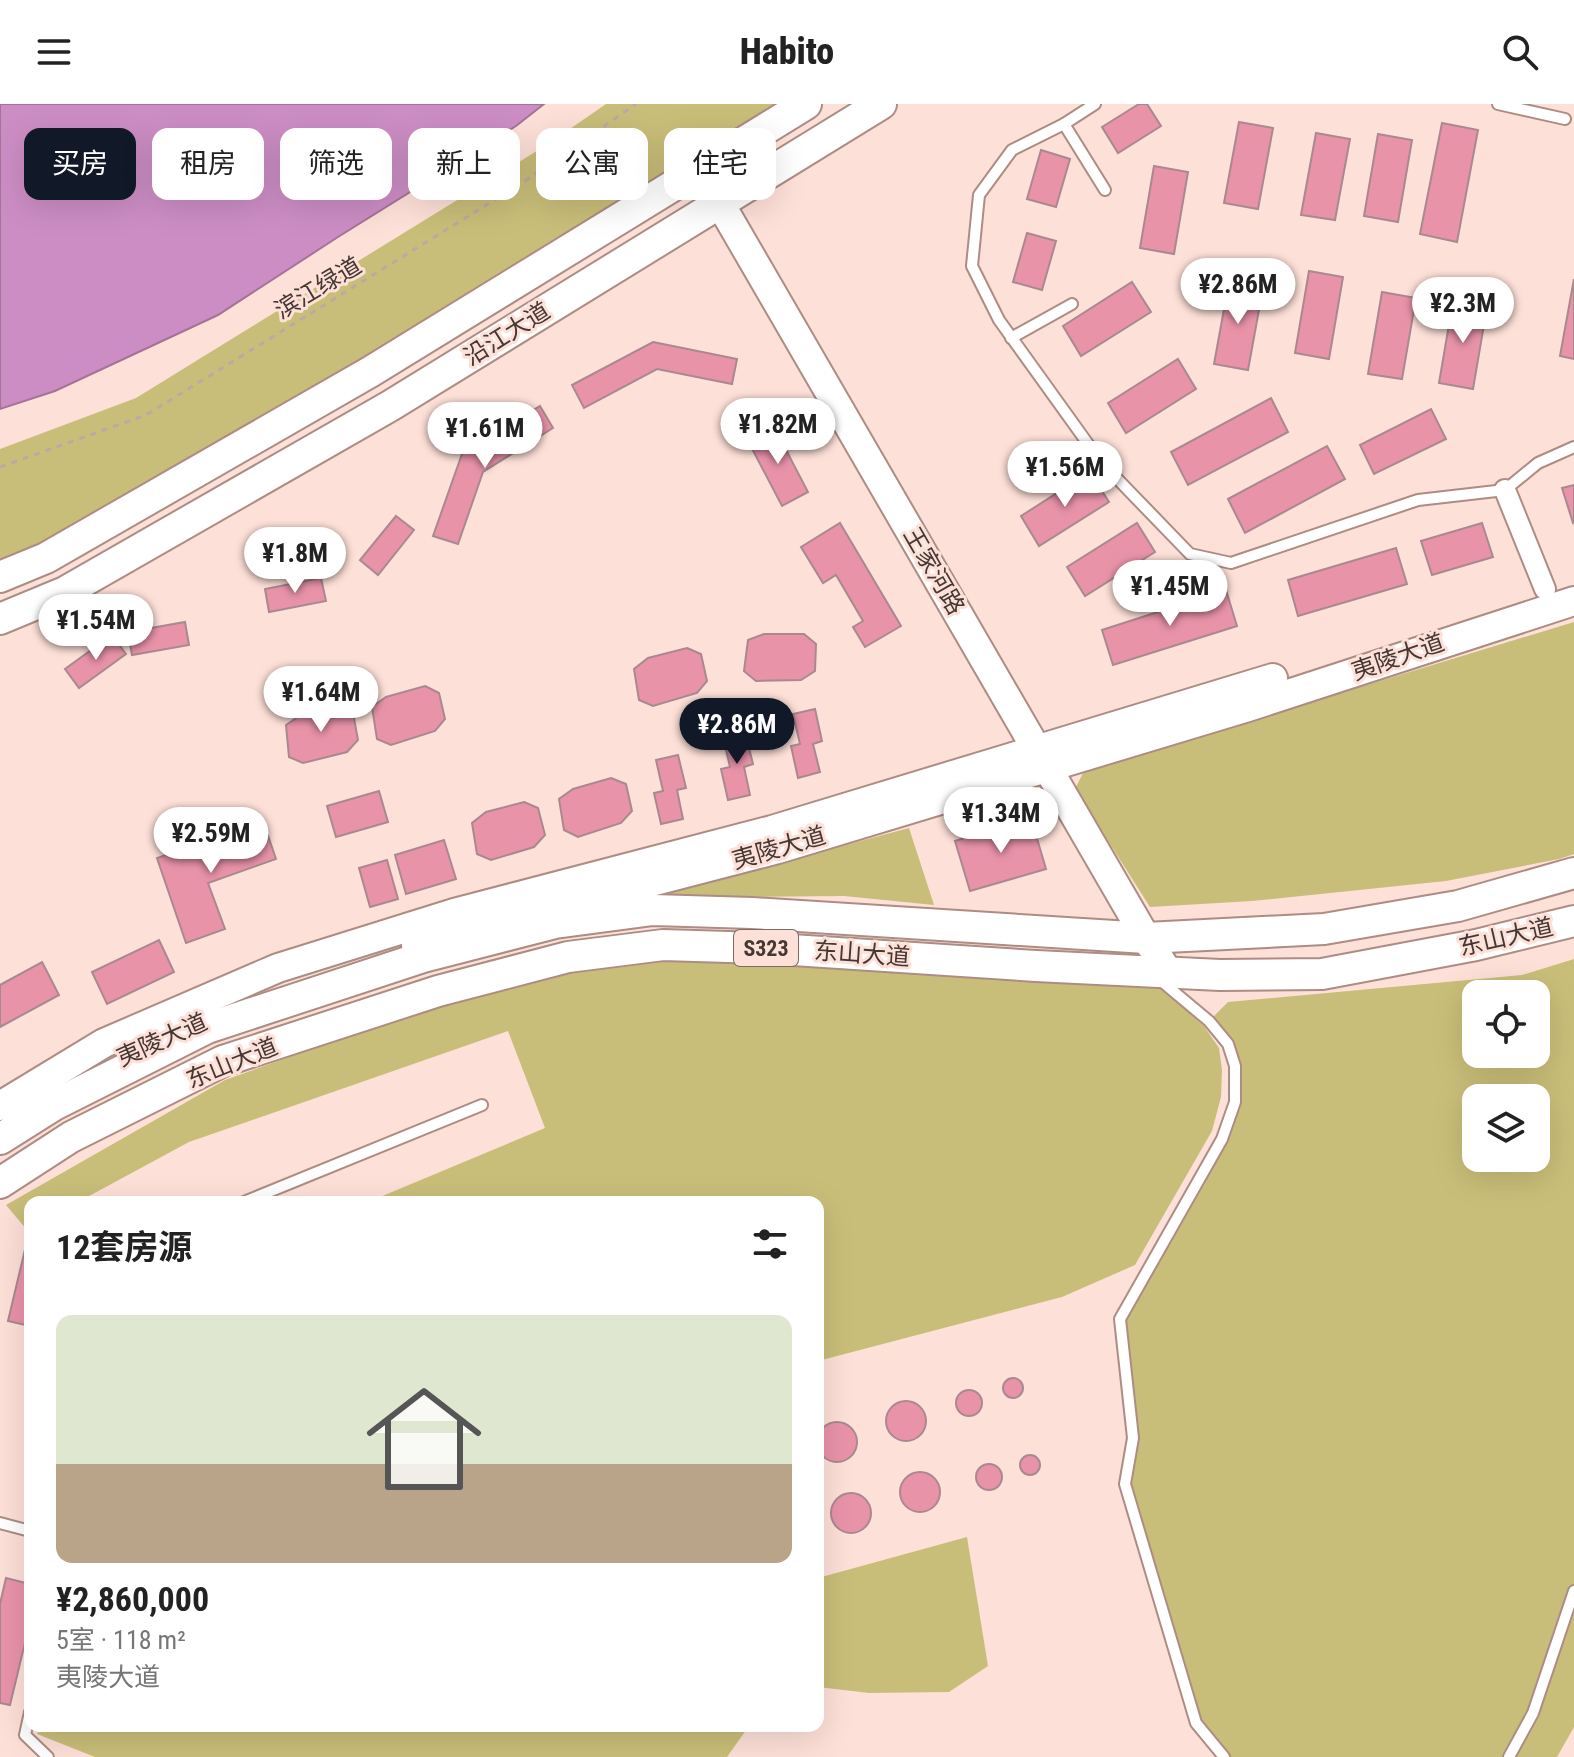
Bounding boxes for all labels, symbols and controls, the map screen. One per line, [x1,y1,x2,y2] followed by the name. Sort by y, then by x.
[32,30,76,74] icon: menu
[1498,30,1542,74] icon: search
[740,31,834,73] text: Habito
[24,128,136,200] chip: 买房
[152,128,264,200] chip: 租房
[280,128,392,200] chip: 筛选
[408,128,520,200] chip: 新上
[536,128,648,200] chip: 公寓
[664,128,776,200] chip: 住宅
[270,251,366,325] street label: 滨江绿道
[1173,258,1303,326] pin: ¥2.86M
[1198,269,1278,299] text: ¥2.86M
[1407,277,1519,345] pin: ¥2.3M
[1430,288,1496,318] text: ¥2.3M
[459,297,555,371] street label: 沿江大道
[713,398,843,466] pin: ¥1.82M
[420,402,550,470] pin: ¥1.61M
[738,409,818,439] text: ¥1.82M
[445,413,525,443] text: ¥1.61M
[1000,441,1130,509] pin: ¥1.56M
[1025,452,1105,482] text: ¥1.56M
[898,522,970,620] street label: 王家河路
[239,527,351,595] pin: ¥1.8M
[262,538,328,568] text: ¥1.8M
[1105,560,1235,628] pin: ¥1.45M
[1130,571,1210,601] text: ¥1.45M
[31,594,161,662] pin: ¥1.54M
[56,605,136,635] text: ¥1.54M
[1348,628,1448,686] street label: 夷陵大道
[256,666,386,734] pin: ¥1.64M
[281,677,361,707] text: ¥1.64M
[672,698,802,766] pin: ¥2.86M
[697,709,777,739] text: ¥2.86M
[936,787,1066,855] pin: ¥1.34M
[961,798,1041,828] text: ¥1.34M
[146,807,276,875] pin: ¥2.59M
[171,818,251,848] text: ¥2.59M
[729,821,829,875] street label: 夷陵大道
[1456,913,1556,961] street label: 东山大道
[734,930,798,966] road number: S323
[813,937,911,971] street label: 东山大道
[1462,980,1550,1172] map controls
[1462,980,1550,1068] button: locate
[112,1008,212,1072] street label: 夷陵大道
[182,1032,282,1094] street label: 东山大道
[1462,1084,1550,1172] button: layers
[748,1222,792,1266] icon: filters
[56,1227,192,1267] text: 12套房源
[352,1367,496,1511] icon: home
[56,1579,209,1619] text: ¥2,860,000
[56,1625,186,1655] text: 5室 · 118 m²
[56,1662,160,1692] text: 夷陵大道

